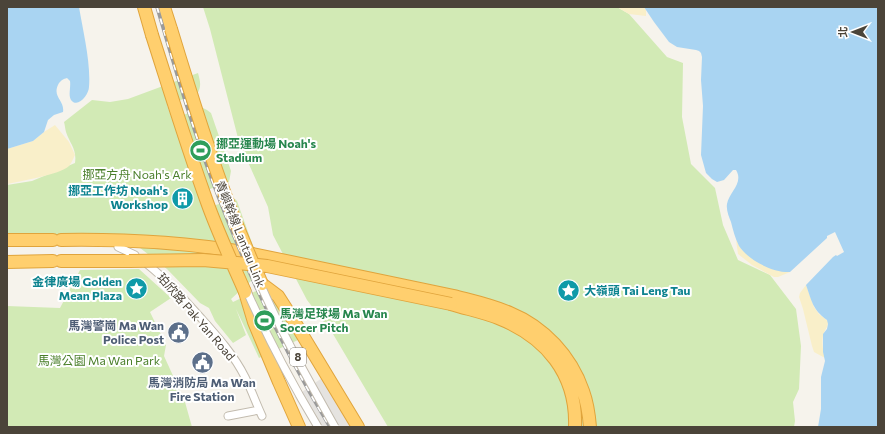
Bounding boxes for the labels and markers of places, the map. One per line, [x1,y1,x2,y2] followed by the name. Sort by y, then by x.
[216,136,316,164] place label: 挪亞運動場 Noah's Stadium
[188,138,214,164] sports icon: 挪亞運動場 Noah's Stadium
[68,183,168,211] place label: 挪亞工作坊 Noah's Workshop
[170,185,196,211] building icon: 挪亞工作坊 Noah's Workshop
[32,274,122,302] place label: 金律廣場 Golden Mean Plaza
[124,276,150,302] place icon: 金律廣場 Golden Mean Plaza
[556,278,582,304] place icon: 大嶺頭 Tai Leng Tau
[584,283,691,297] place label: 大嶺頭 Tai Leng Tau
[280,306,388,334] place label: 馬灣足球場 Ma Wan Soccer Pitch
[252,308,278,334] sports icon: 馬灣足球場 Ma Wan Soccer Pitch
[68,318,164,346] place label: 馬灣警崗 Ma Wan Police Post
[166,320,192,346] public building icon: 馬灣警崗 Ma Wan Police Post
[189,349,215,375] public building icon: 馬灣消防局 Ma Wan Fire Station
[148,375,256,403] place label: 馬灣消防局 Ma Wan Fire Station

